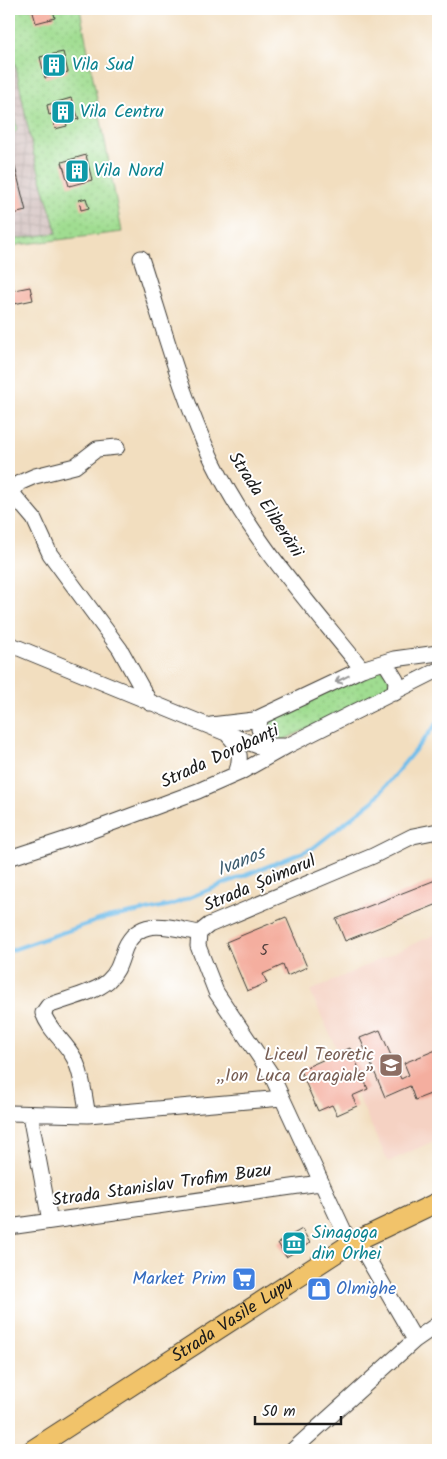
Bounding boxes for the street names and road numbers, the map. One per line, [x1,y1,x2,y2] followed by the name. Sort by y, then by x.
[220,446,311,564] street label: Strada Eliberării
[156,717,285,797] street label: Strada Dorobanți
[199,847,321,921] street label: Strada Șoimarul
[50,1156,274,1216] street label: Strada Stanislav Trofim Buzu
[165,1269,300,1371] street label: Strada Vasile Lupu

